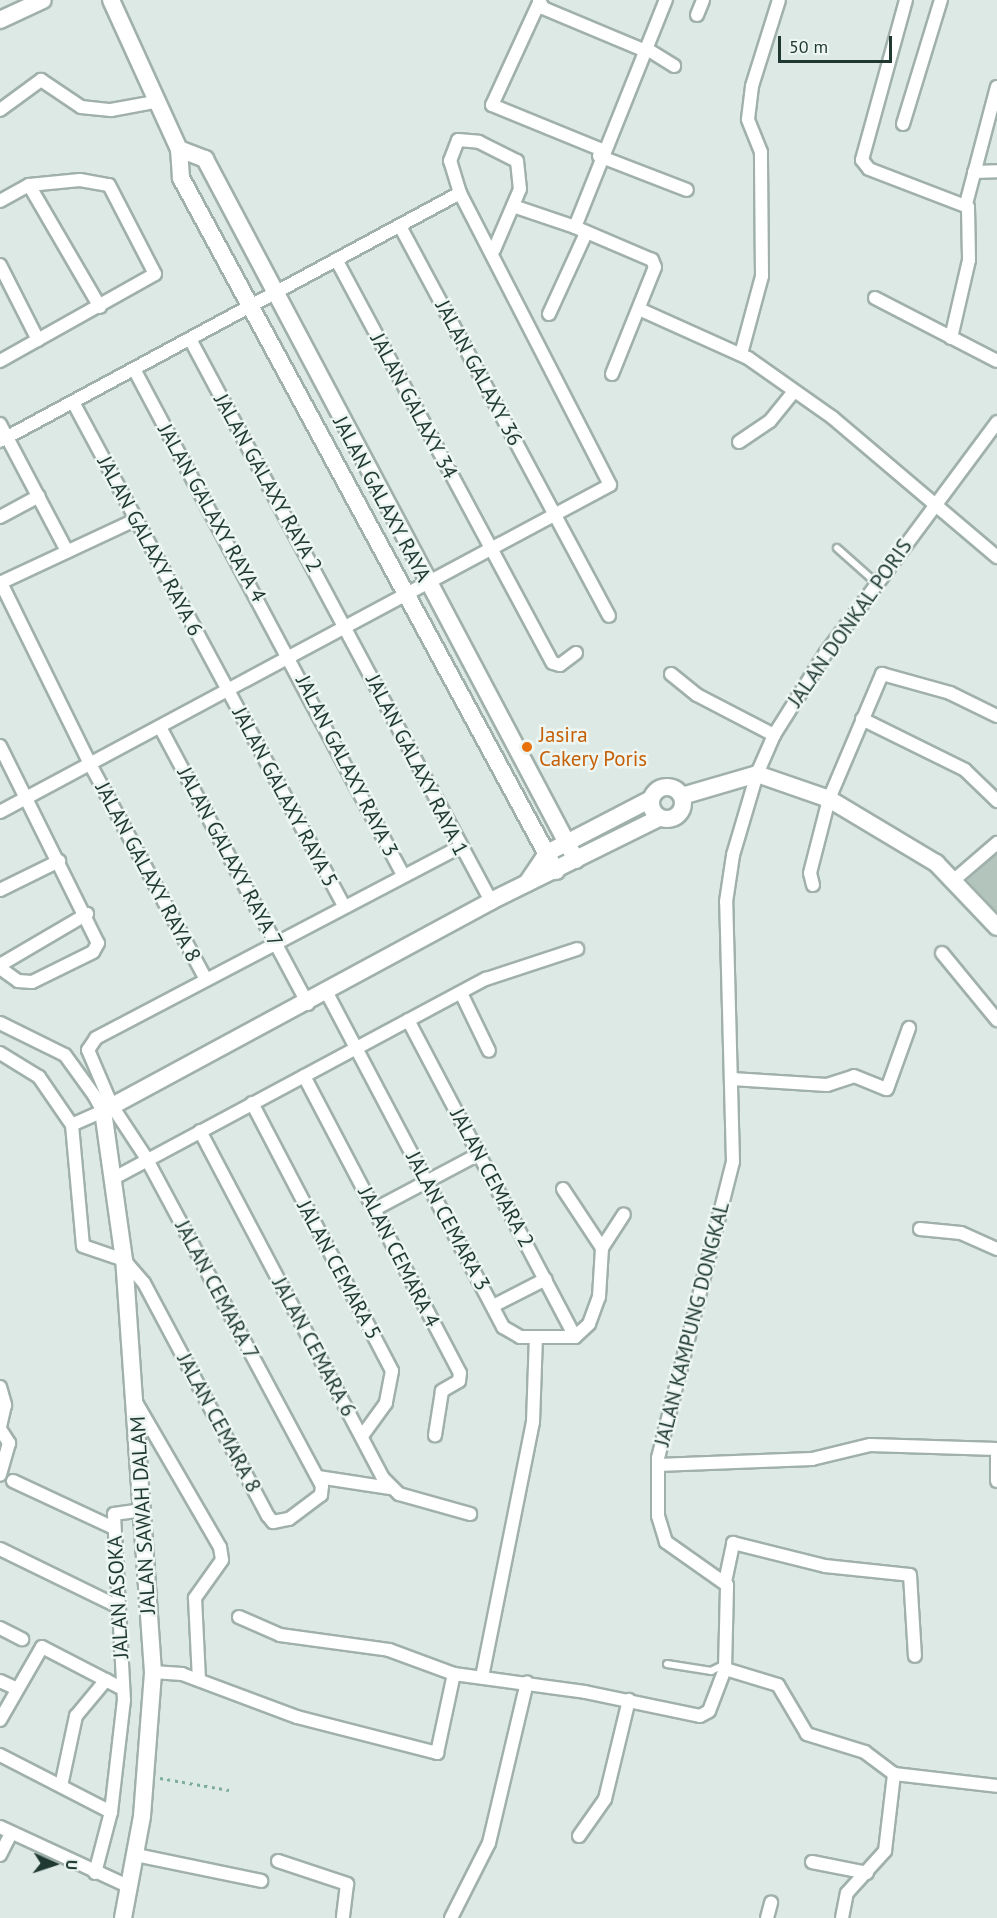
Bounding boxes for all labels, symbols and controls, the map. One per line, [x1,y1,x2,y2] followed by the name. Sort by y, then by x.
[781,24,895,62] scale bar
[789,35,828,58] text: 50 m
[430,296,528,450] street label: JALAN GALAXY 36
[365,329,463,483] street label: JALAN GALAXY 34
[208,389,328,577] street label: JALAN GALAXY RAYA 2
[328,412,436,586] street label: JALAN GALAXY RAYA
[152,419,272,607] street label: JALAN GALAXY RAYA 4
[92,451,208,641] street label: JALAN GALAXY RAYA 6
[782,534,918,712] street label: JALAN DONKAL PORIS
[360,670,474,860] street label: JALAN GALAXY RAYA 1
[290,671,404,861] street label: JALAN GALAXY RAYA 3
[227,702,343,892] street label: JALAN GALAXY RAYA 5
[539,722,648,772] place label: Jasira Cakery Poris
[520,740,534,754] marker: Jasira Cakery Poris
[172,762,288,952] street label: JALAN GALAXY RAYA 7
[90,777,206,967] street label: JALAN GALAXY RAYA 8
[445,1104,539,1252] street label: JALAN CEMARA 2
[401,1147,495,1295] street label: JALAN CEMARA 3
[353,1182,445,1332] street label: JALAN CEMARA 4
[292,1196,386,1344] street label: JALAN CEMARA 5
[649,1199,735,1449] street label: JALAN KAMPUNG DONGKAL
[170,1216,264,1364] street label: JALAN CEMARA 7
[267,1273,361,1421] street label: JALAN CEMARA 6
[172,1349,266,1497] street label: JALAN CEMARA 8
[125,1415,161,1615] street label: JALAN SAWAH DALAM
[102,1535,134,1659] street label: JALAN ASOKA
[24,1834,84,1894] north arrow
[62,1859,82,1870] text: U

